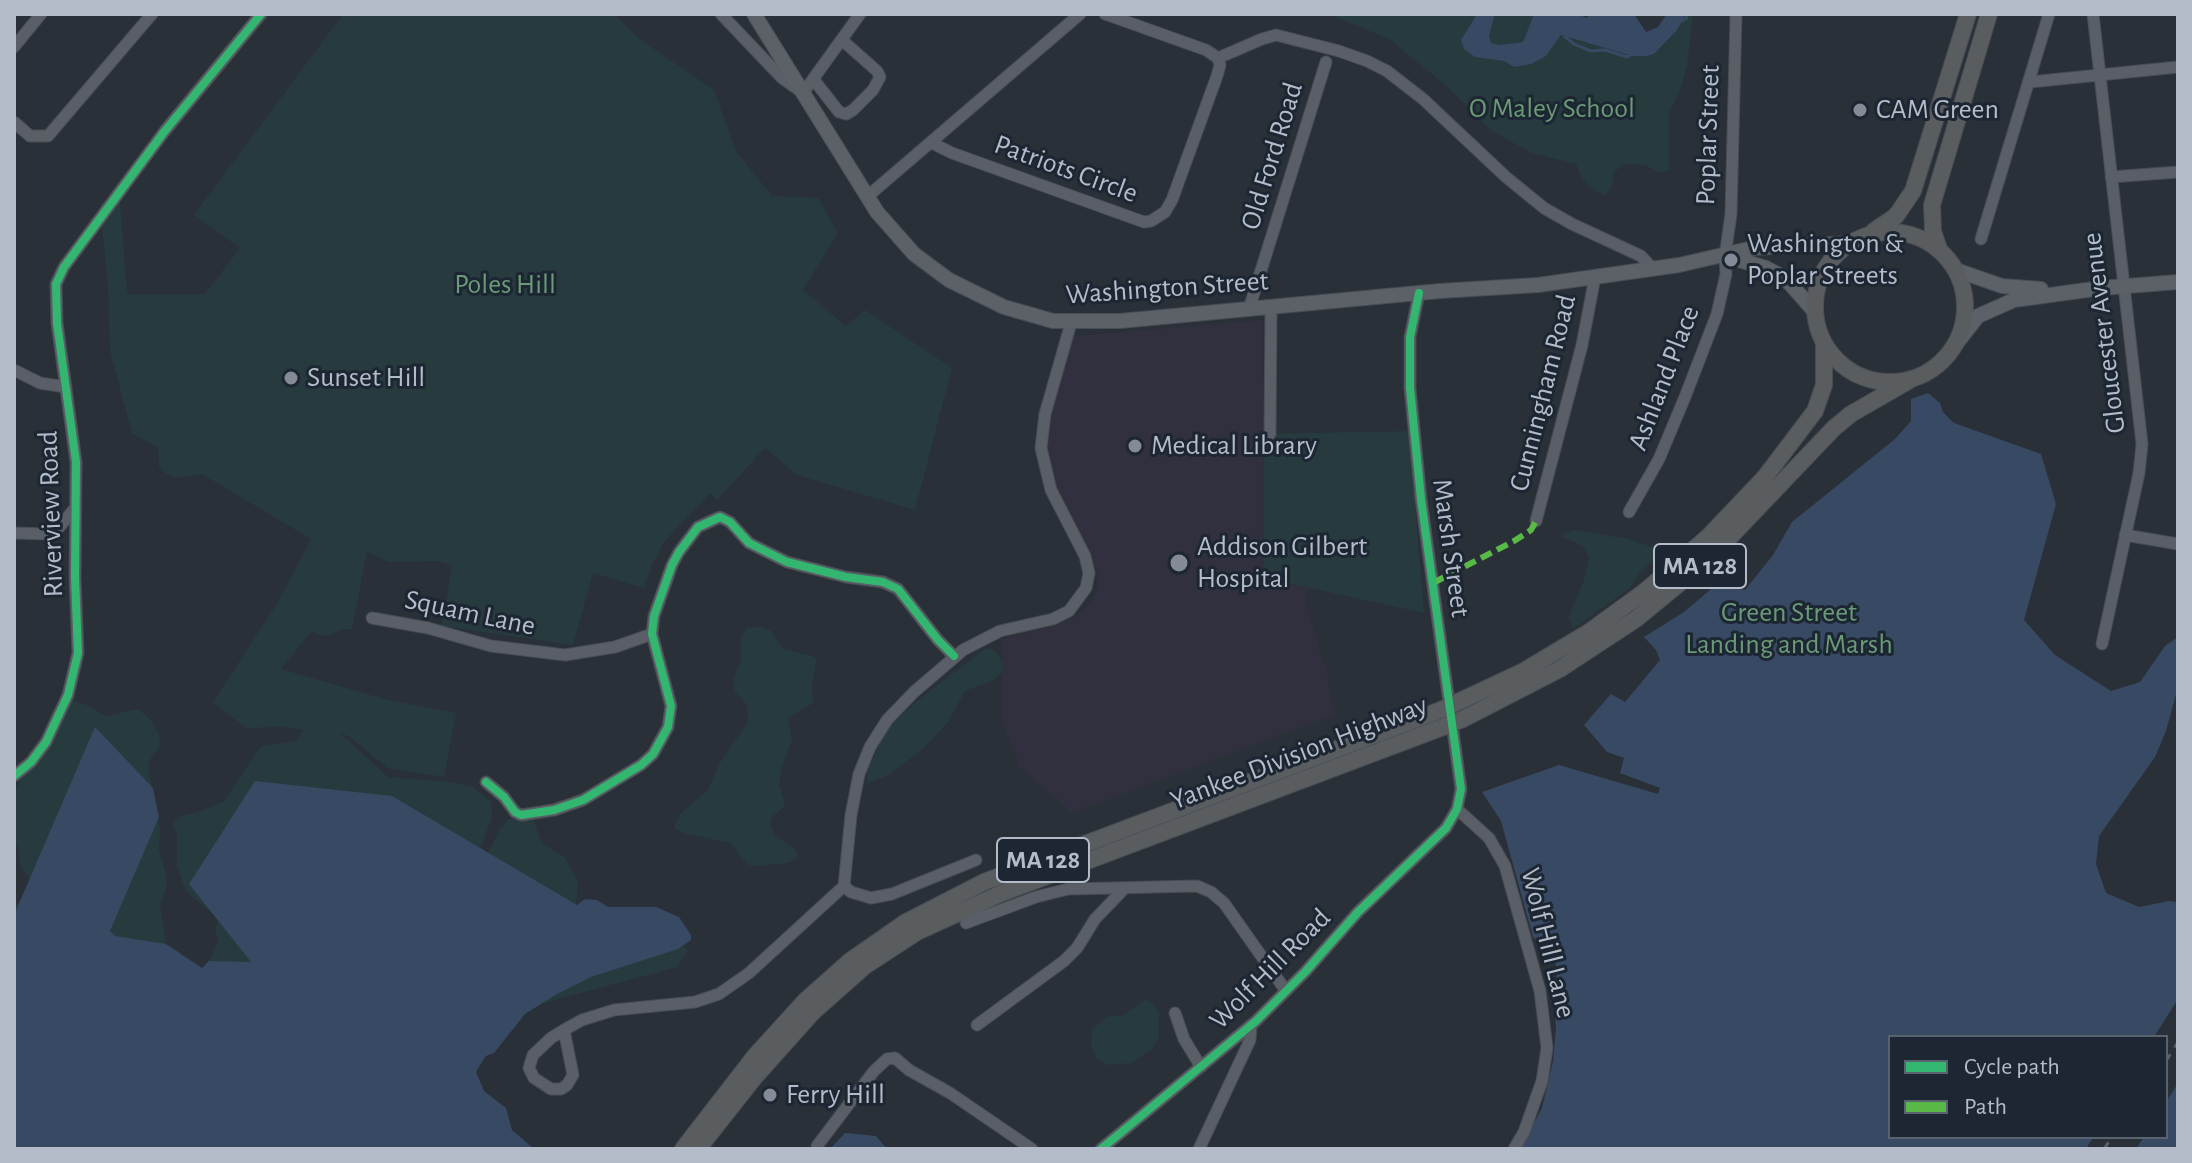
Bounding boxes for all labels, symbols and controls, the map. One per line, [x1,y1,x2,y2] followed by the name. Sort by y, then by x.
[1689,64,1727,206] street label: Poplar Street
[1234,78,1310,234] street label: Old Ford Road
[1469,92,1635,126] park label: O Maley School
[1876,93,1999,127] place label: CAM Green
[1851,101,1869,119] marker: CAM Green
[990,128,1142,210] street label: Patriots Circle
[1747,227,1904,293] place label: Washington & Poplar Streets
[2075,231,2133,435] street label: Gloucester Avenue
[1722,251,1740,269] marker: Washington & Poplar Streets
[1064,264,1270,312] street label: Washington Street
[454,268,556,302] park label: Poles Hill
[1502,291,1584,495] street label: Cunningham Road
[1621,301,1707,455] street label: Ashland Place
[307,361,425,395] place label: Sunset Hill
[282,369,300,387] marker: Sunset Hill
[1151,429,1317,463] place label: Medical Library
[31,430,71,598] street label: Riverview Road
[1126,437,1144,455] marker: Medical Library
[1425,477,1477,619] street label: Marsh Street
[1197,530,1367,596] place label: Addison Gilbert Hospital
[1654,544,1746,588] road number: MA 128
[1168,552,1190,574] marker: Addison Gilbert Hospital
[402,583,538,643] street label: Squam Lane
[1685,596,1893,662] park label: Green Street Landing and Marsh
[1166,688,1432,818] street label: Yankee Division Highway
[997,838,1089,882] road number: MA 128
[1513,864,1583,1022] street label: Wolf Hill Lane
[1202,901,1338,1037] street label: Wolf Hill Road
[1888,1035,2168,1139] legend
[1964,1055,2060,1079] text: Cycle path
[786,1078,885,1112] place label: Ferry Hill
[761,1086,779,1104] marker: Ferry Hill
[1964,1095,2007,1119] text: Path

